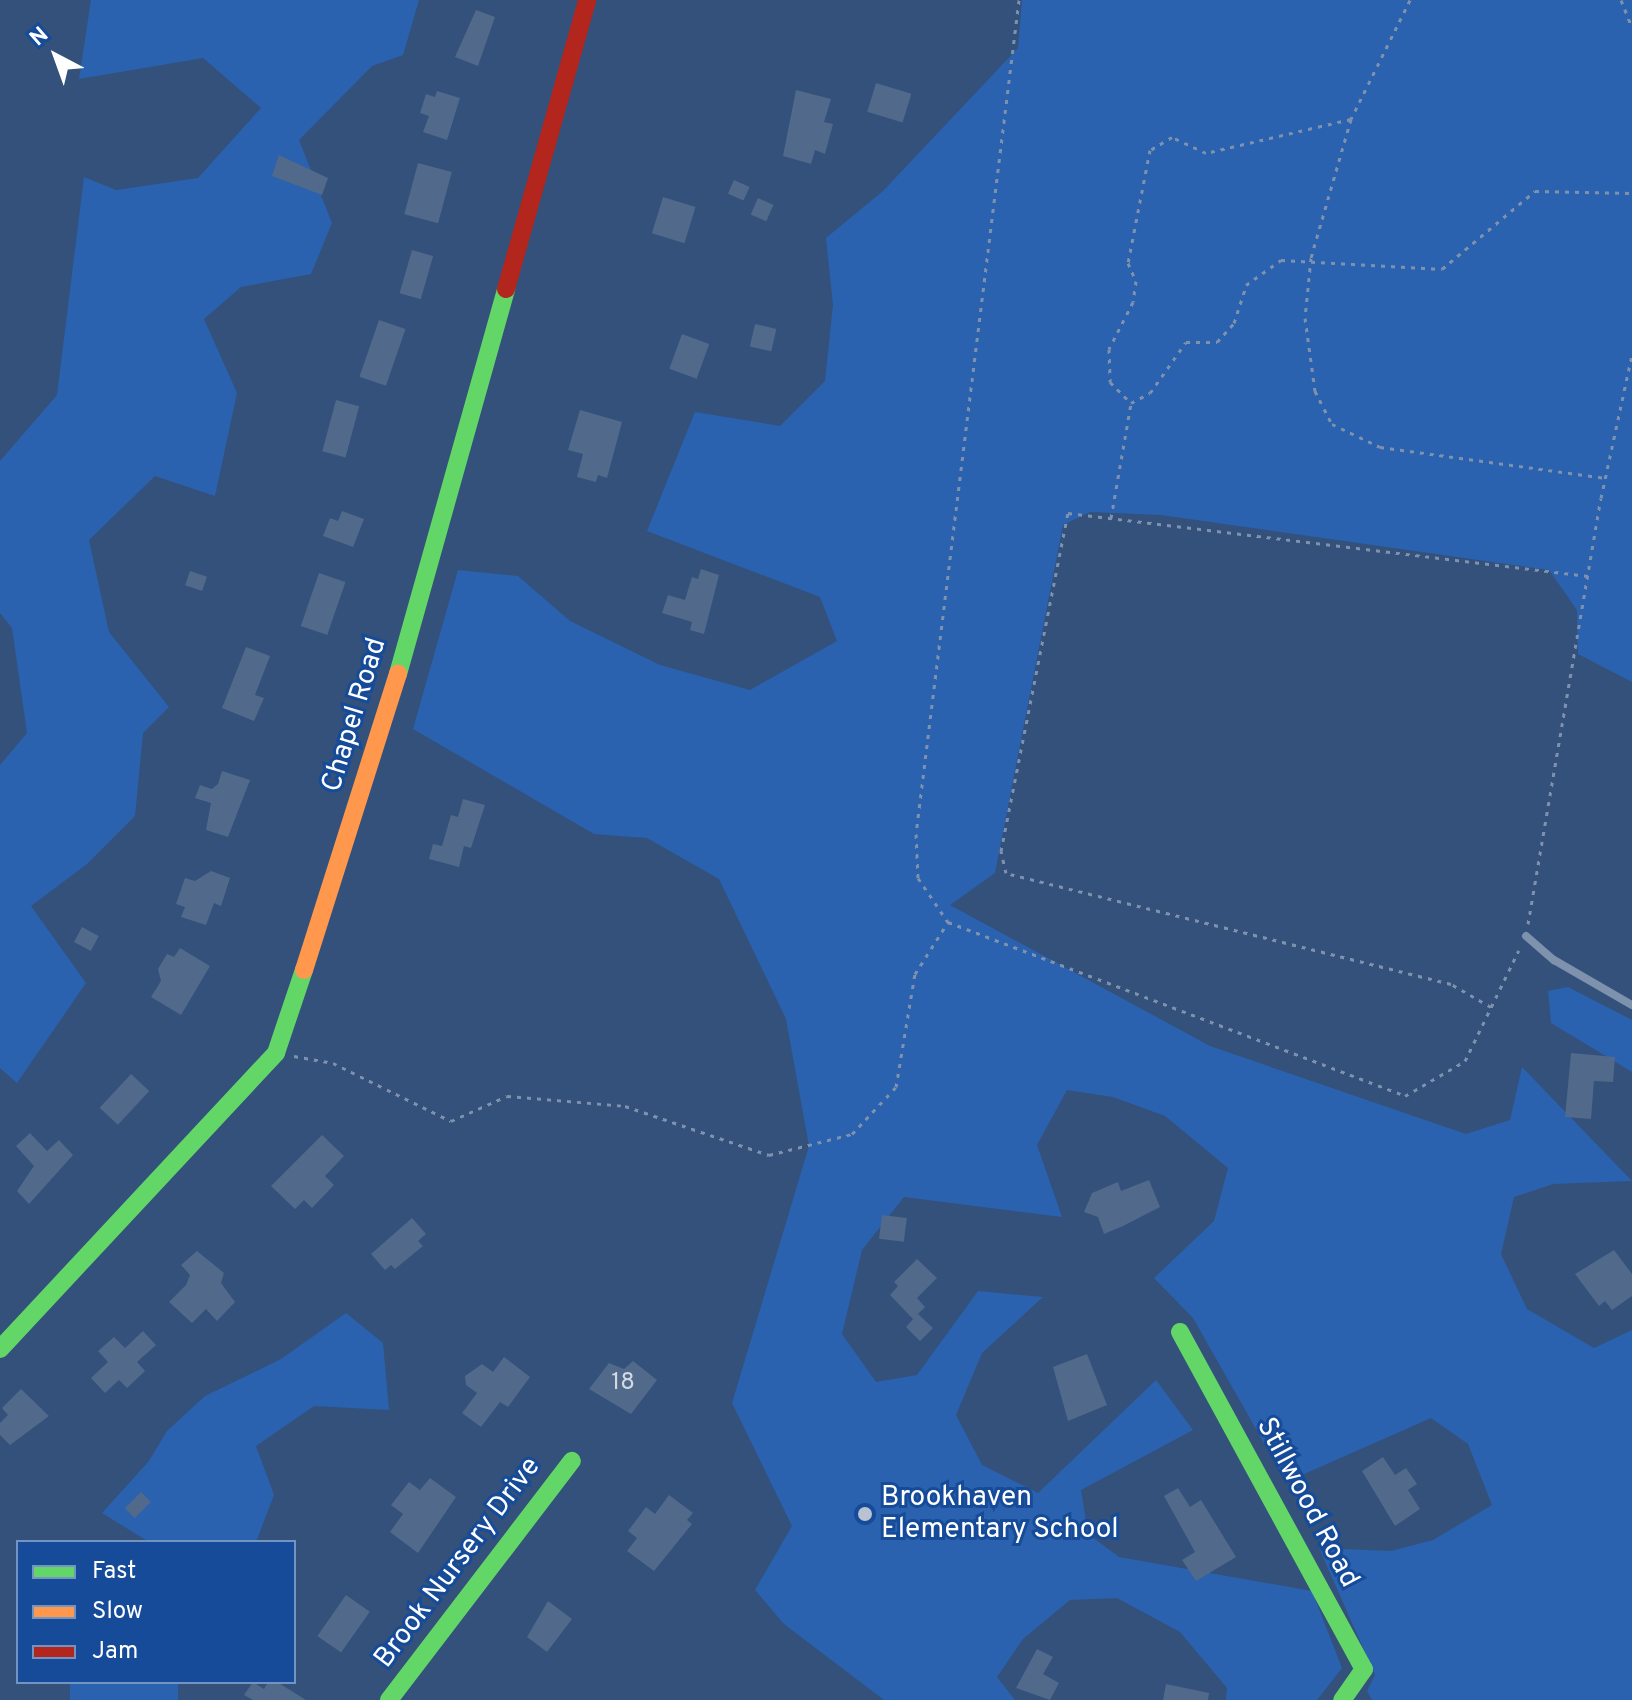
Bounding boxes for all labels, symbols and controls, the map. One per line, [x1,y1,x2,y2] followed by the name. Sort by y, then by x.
[16,16,96,96] north arrow
[25,22,55,53] text: N
[316,634,394,796] street label: Chapel Road
[611,1370,635,1398] house number: 18
[1248,1412,1366,1594] street label: Stillwood Road
[368,1451,548,1675] street label: Brook Nursery Drive
[881,1481,1119,1547] place label: Brookhaven Elementary School
[856,1505,874,1523] marker: Brookhaven Elementary School
[16,1540,296,1684] legend
[92,1557,136,1587] text: Fast
[92,1597,143,1627] text: Slow
[92,1637,138,1667] text: Jam

